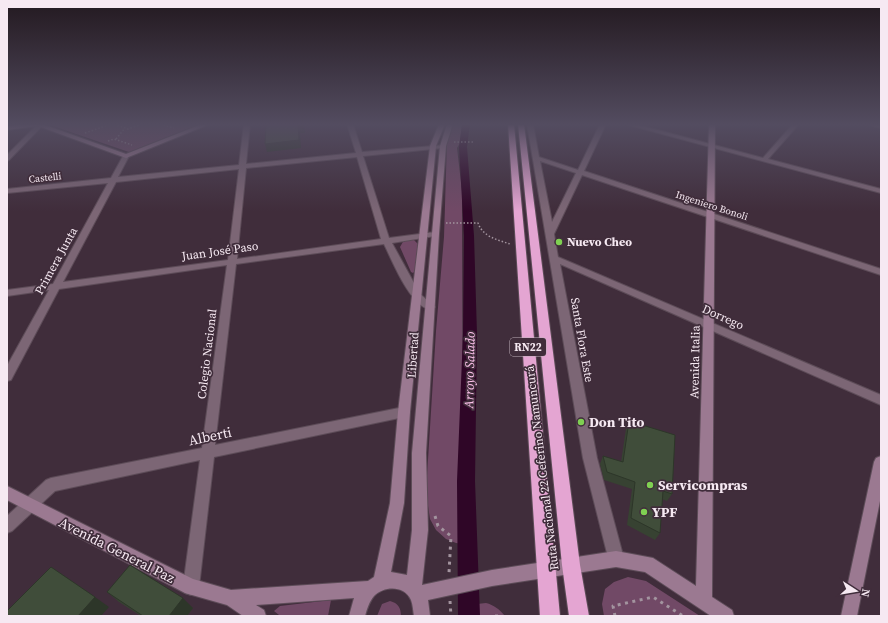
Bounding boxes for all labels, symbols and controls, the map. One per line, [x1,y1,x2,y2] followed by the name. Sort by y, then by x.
[28,169,62,186] street label: Castelli
[674,188,750,223] street label: Ingeniero Bonoli
[31,224,82,298] street label: Primera Junta
[567,234,632,250] place label: Nuevo Cheo
[554,237,564,247] marker: Nuevo Cheo
[180,238,260,264] street label: Juan José Paso
[567,296,597,384] street label: Santa Flora Este
[700,301,747,333] street label: Dorrego
[194,308,221,400] street label: Colegio Nacional
[686,324,704,399] street label: Avenida Italia
[403,331,423,378] street label: Libertad
[460,331,479,410] water label: Arroyo Salado
[510,338,546,356] road number: RN22
[521,364,562,571] street label: Ruta Nacional 22 Ceferino Namuncurá
[589,412,644,432] place label: Don Tito
[576,417,586,427] marker: Don Tito
[187,422,233,450] street label: Alberti
[658,475,748,495] place label: Servicompras
[645,480,655,490] marker: Servicompras
[652,502,677,522] place label: YPF
[639,507,649,517] marker: YPF
[56,512,179,588] street label: Avenida General Paz
[836,571,876,611] north arrow
[857,587,873,598] text: N

